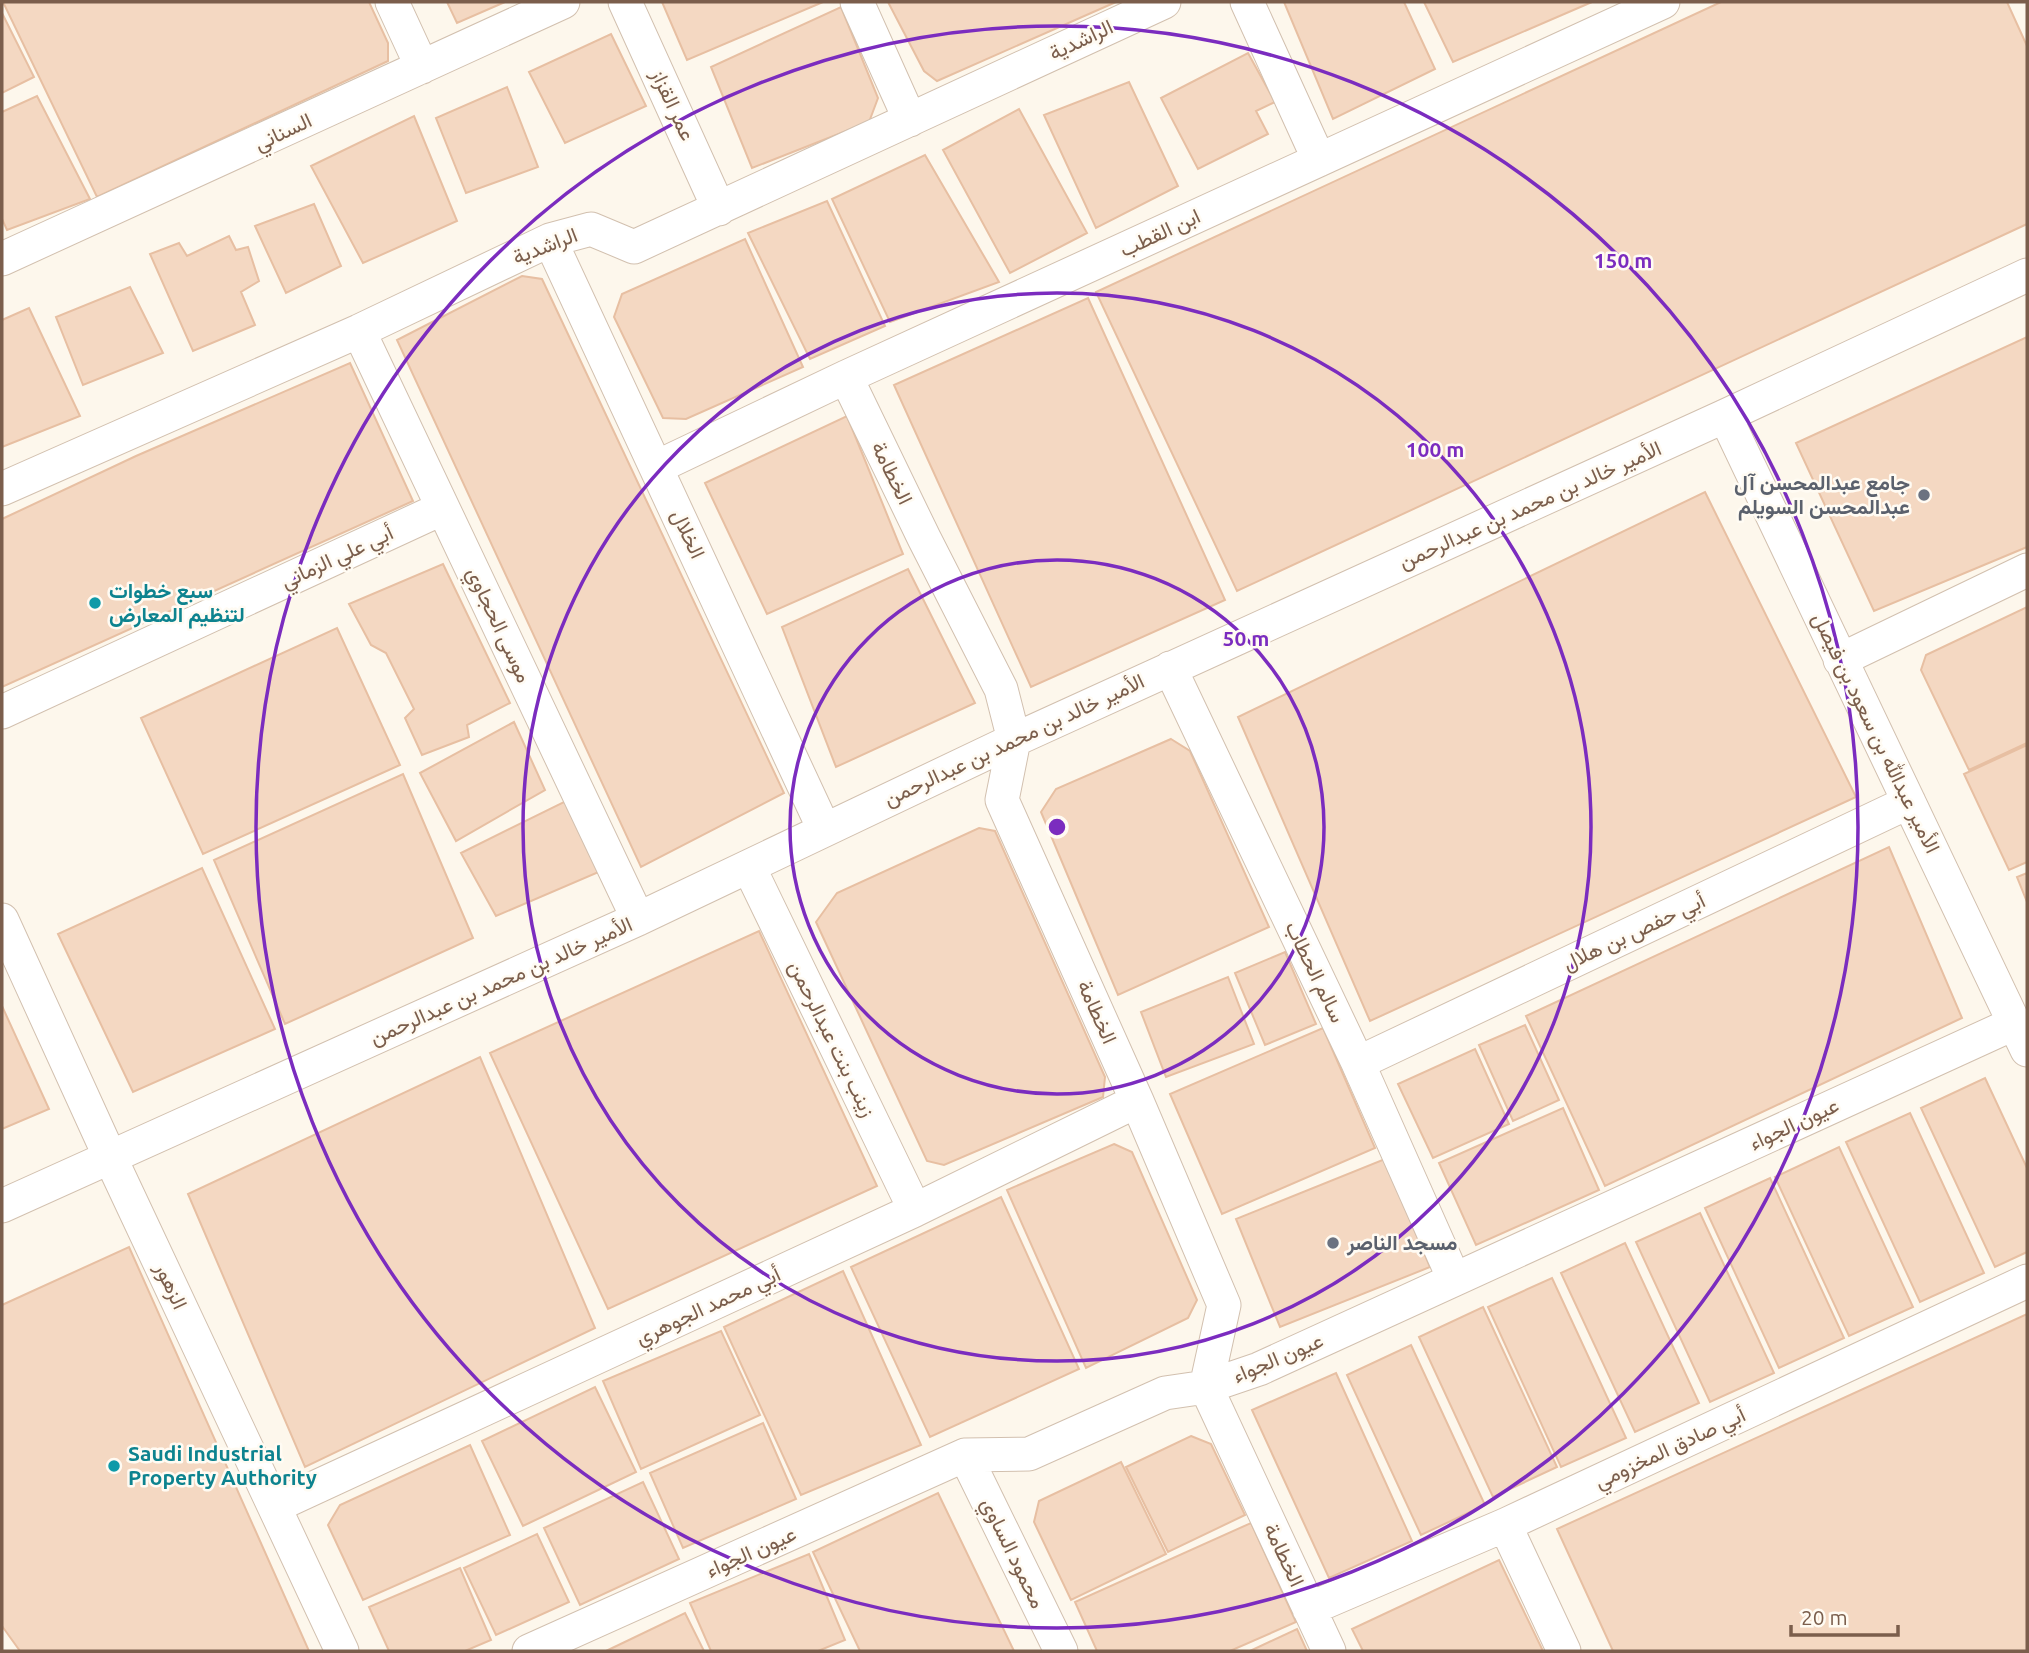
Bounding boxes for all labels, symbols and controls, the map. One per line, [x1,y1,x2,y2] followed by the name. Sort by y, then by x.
[1045,14,1117,66] street label: الراشدية
[645,64,701,145] street label: عمر القزاز
[250,107,318,160] street label: السناني
[1115,203,1204,262] street label: ابن القطب
[509,222,581,270] street label: الراشدية
[1594,248,1652,272] text: 150 m
[1395,435,1665,575] street label: الأمير خالد بن محمد بن عبدالرحمن
[867,437,918,508] street label: الخطامة
[1406,437,1464,461] text: 100 m
[1734,470,1910,521] place label: جامع عبدالمحسن آل عبدالمحسن السويلم
[1916,487,1932,503] marker: جامع عبدالمحسن آل عبدالمحسن السويلم
[666,505,711,562] street label: الخلال
[277,520,399,598] street label: أبي علي الزماني
[457,563,537,689] street label: موسى الحجاوي
[109,578,245,629] place label: سبع خطوات لتنظيم المعارض
[87,595,103,611] marker: سبع خطوات لتنظيم المعارض
[1806,609,1946,857] street label: الأمير عبدالله بن سعود بن فيصل
[1223,626,1269,650] text: 50 m
[879,668,1149,812] street label: الأمير خالد بن محمد بن عبدالرحمن
[1045,815,1069,839] centre of rings
[1559,888,1711,980] street label: أبي حفص بن هلال
[366,911,636,1051] street label: الأمير خالد بن محمد بن عبدالرحمن
[1278,917,1351,1027] street label: سالم الحطاب
[783,957,881,1121] street label: زينب بنت عبدالرحمن
[1073,976,1123,1047] street label: الخطامة
[1745,1092,1843,1156] street label: عيون الجواء
[1346,1230,1458,1256] place label: مسجد الناصر
[1325,1235,1341,1251] marker: مسجد الناصر
[149,1258,193,1313] street label: الزهور
[631,1261,786,1355] street label: أبي محمد الجوهري
[1229,1327,1327,1389] street label: عيون الجواء
[1590,1402,1751,1498] street label: أبي صادق المخزومي
[128,1441,317,1489] place label: Saudi Industrial Property Authority
[106,1458,122,1474] marker: Saudi Industrial Property Authority
[971,1493,1051,1614] street label: محمود الساوي
[1260,1519,1310,1590] street label: الخطامة
[702,1521,800,1583] street label: عيون الجواء
[1791,1594,1898,1638] scale bar
[1801,1605,1848,1629] text: 20 m

